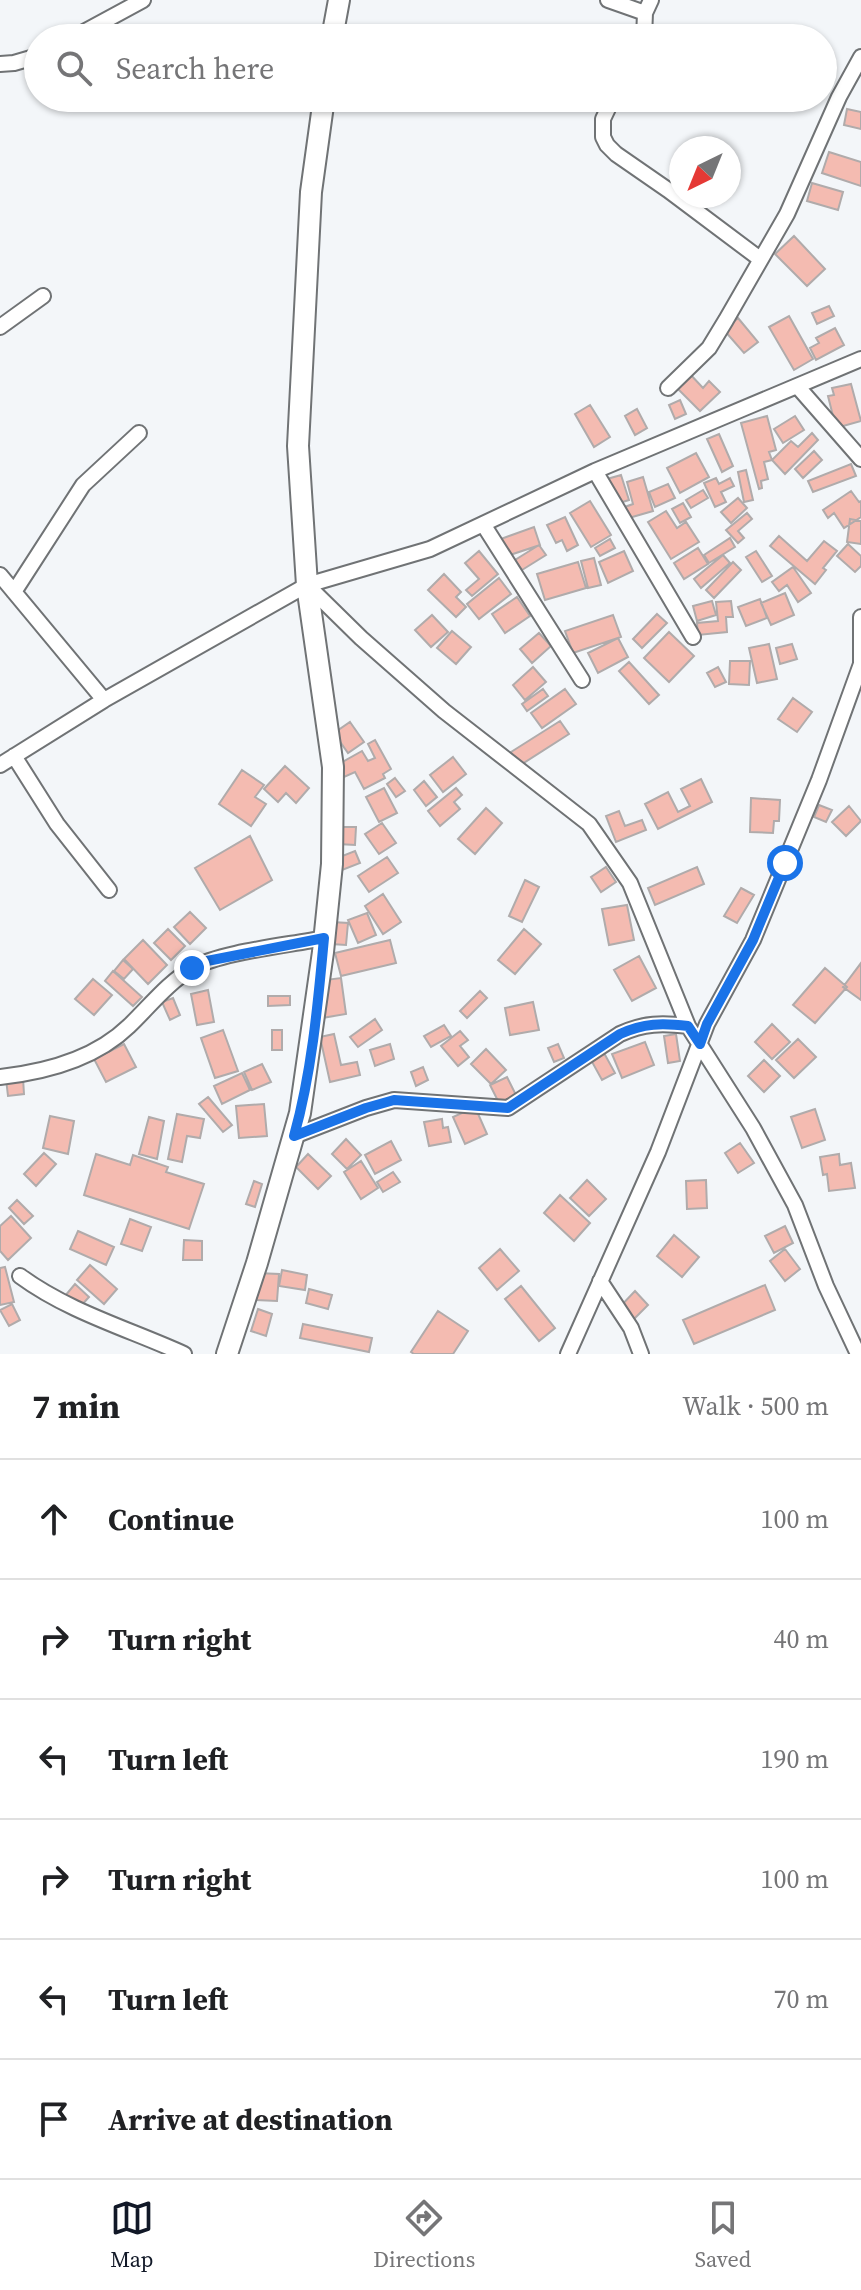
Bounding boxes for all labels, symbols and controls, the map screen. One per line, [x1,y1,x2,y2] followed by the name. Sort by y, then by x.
[24,24,837,112] search box
[52,46,96,90] icon: search
[116,48,274,89] text: Search here
[669,136,741,208] north arrow
[767,845,803,881] route start
[174,950,210,986] route end
[32,1383,120,1429] text: 7 min
[682,1388,829,1424] text: Walk · 500 m
[32,1497,76,1541] icon: ahead
[108,1499,234,1540] text: Continue
[761,1501,829,1537] text: 100 m
[32,1617,76,1661] icon: right
[108,1619,251,1660] text: Turn right
[774,1621,829,1657] text: 40 m
[32,1737,76,1781] icon: left
[108,1739,228,1780] text: Turn left
[761,1741,829,1777] text: 190 m
[32,1857,76,1901] icon: right
[108,1859,251,1900] text: Turn right
[761,1861,829,1897] text: 100 m
[32,1977,76,2021] icon: left
[108,1979,228,2020] text: Turn left
[774,1981,829,2017] text: 70 m
[32,2097,76,2141] icon: arrive
[108,2099,393,2140] text: Arrive at destination
[110,2196,154,2274] tab: Map
[373,2196,475,2274] tab: Directions
[695,2196,751,2274] tab: Saved

